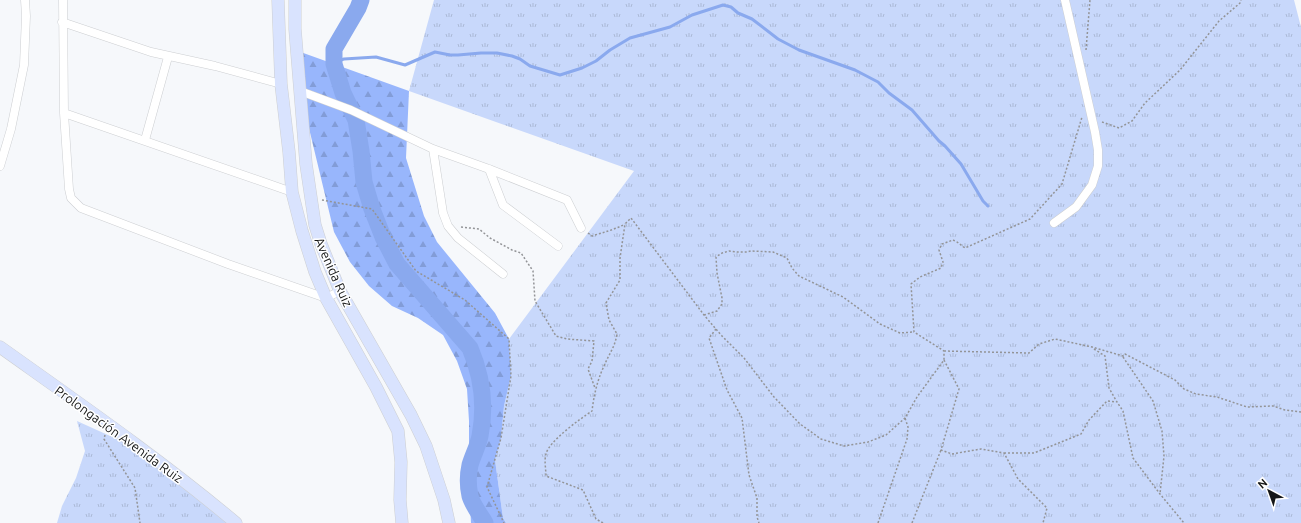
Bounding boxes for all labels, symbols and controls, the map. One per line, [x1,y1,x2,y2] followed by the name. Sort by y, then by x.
[312,235,356,309] street label: Avenida Ruiz
[52,383,186,485] street label: Prolongación Avenida Ruiz
[1249,471,1289,511] north arrow
[1255,476,1269,491] text: N

